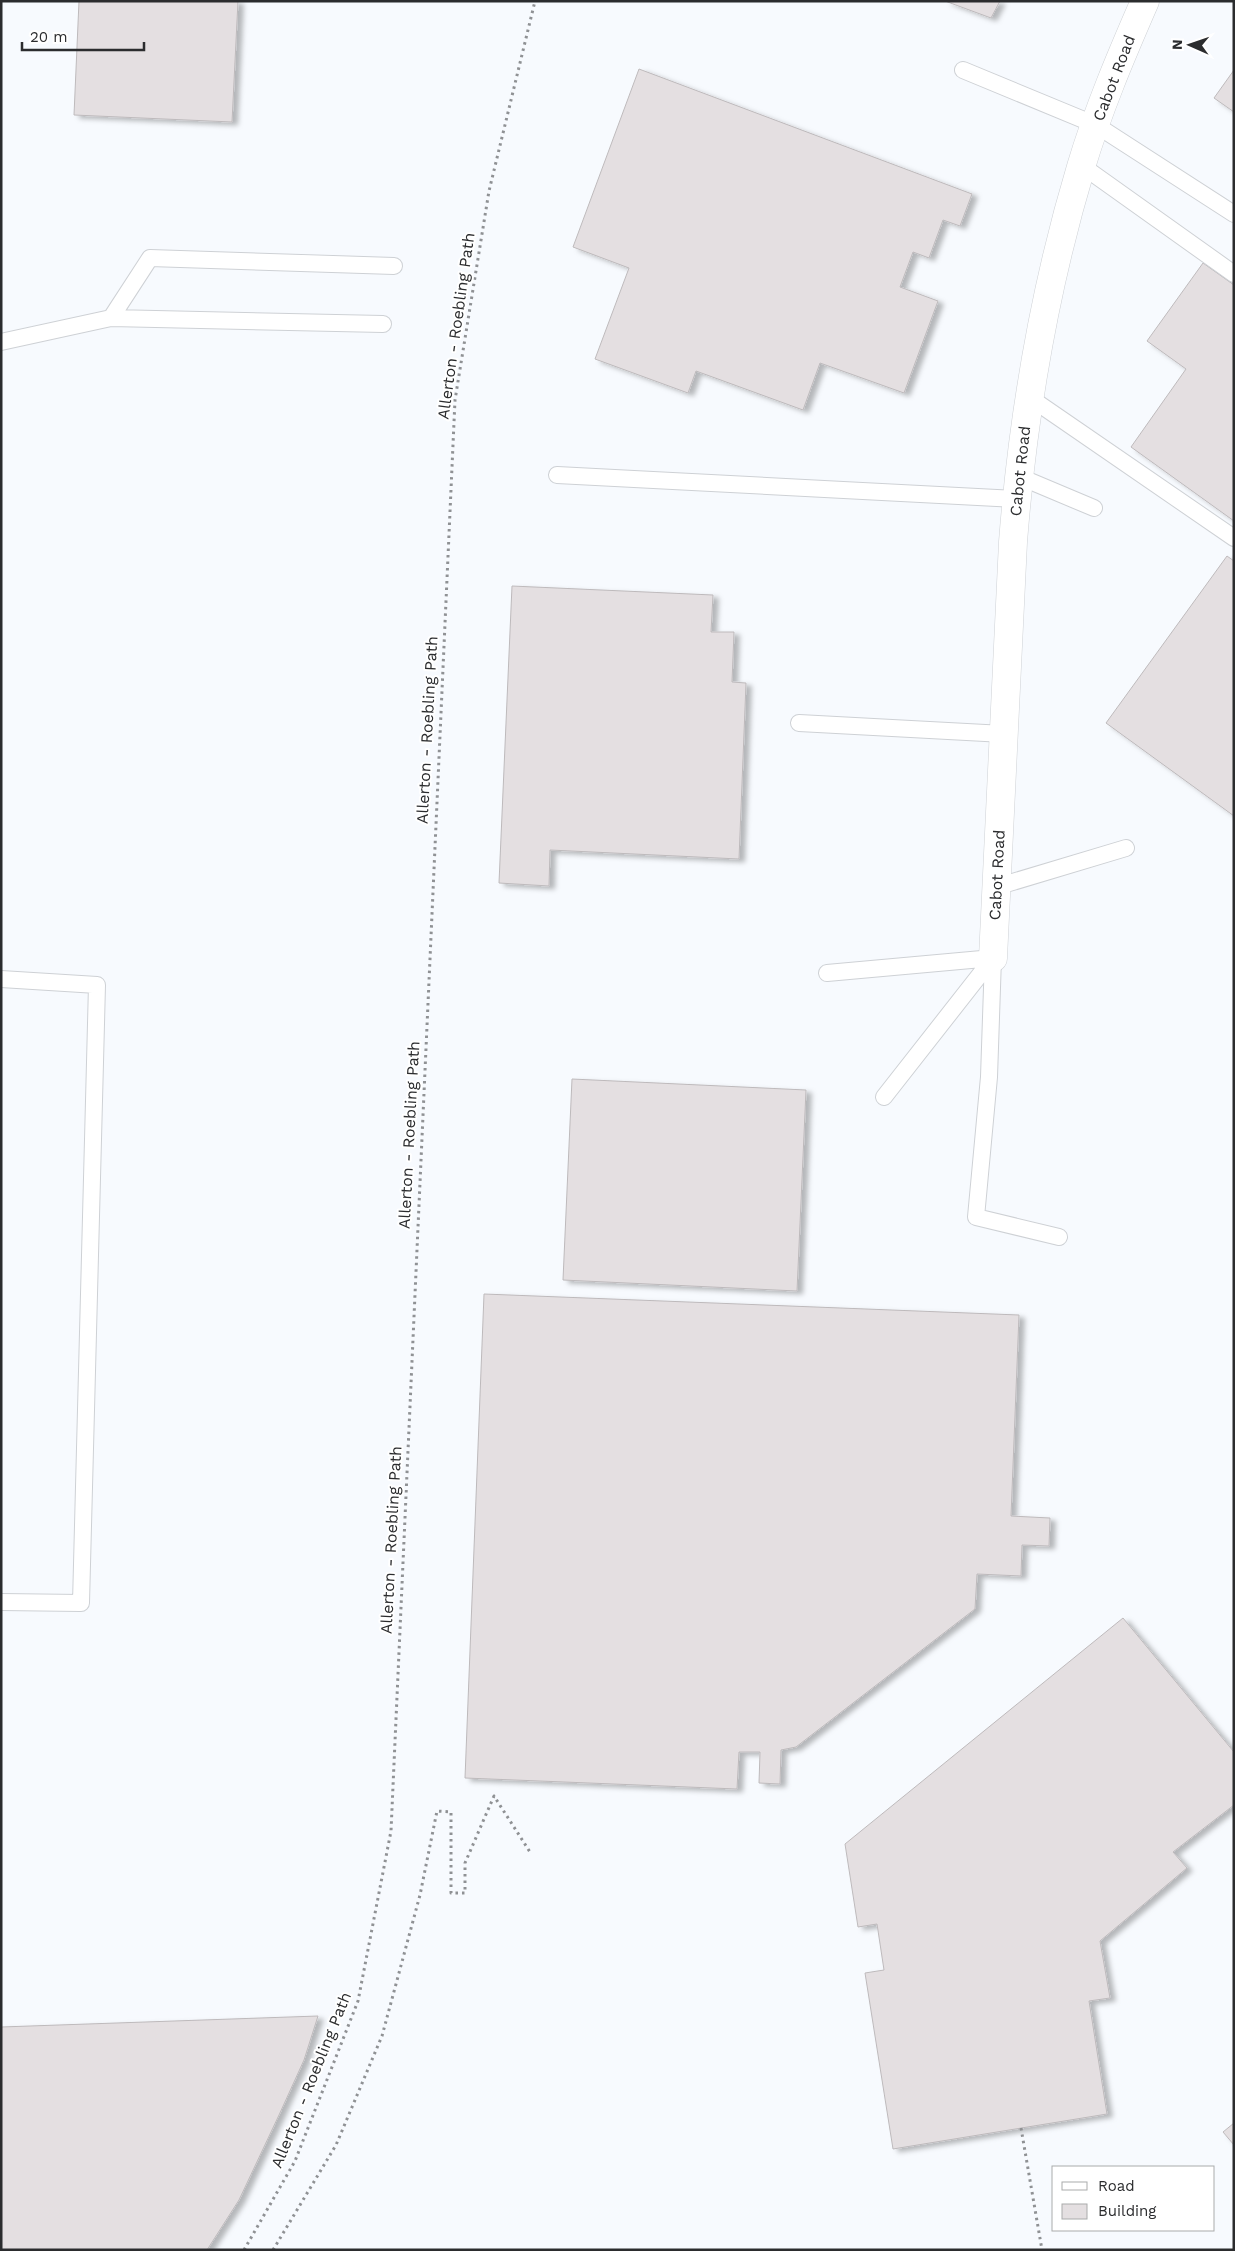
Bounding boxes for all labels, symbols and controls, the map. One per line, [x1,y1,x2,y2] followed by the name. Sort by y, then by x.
[22,20,145,52] scale bar
[1165,20,1215,70] north arrow
[30,28,68,46] text: 20 m
[1089,32,1139,124] street label: Cabot Road
[1169,39,1185,50] text: N
[433,231,479,421] street label: Allerton - Roebling Path
[1006,425,1034,517] street label: Cabot Road
[413,635,441,825] street label: Allerton - Roebling Path
[985,829,1009,921] street label: Cabot Road
[395,1040,423,1230] street label: Allerton - Roebling Path
[377,1445,405,1635] street label: Allerton - Roebling Path
[267,1989,355,2171] street label: Allerton - Roebling Path
[1052,2166,1215,2231] legend
[1098,2177,1135,2195] text: Road
[1098,2202,1156,2220] text: Building

